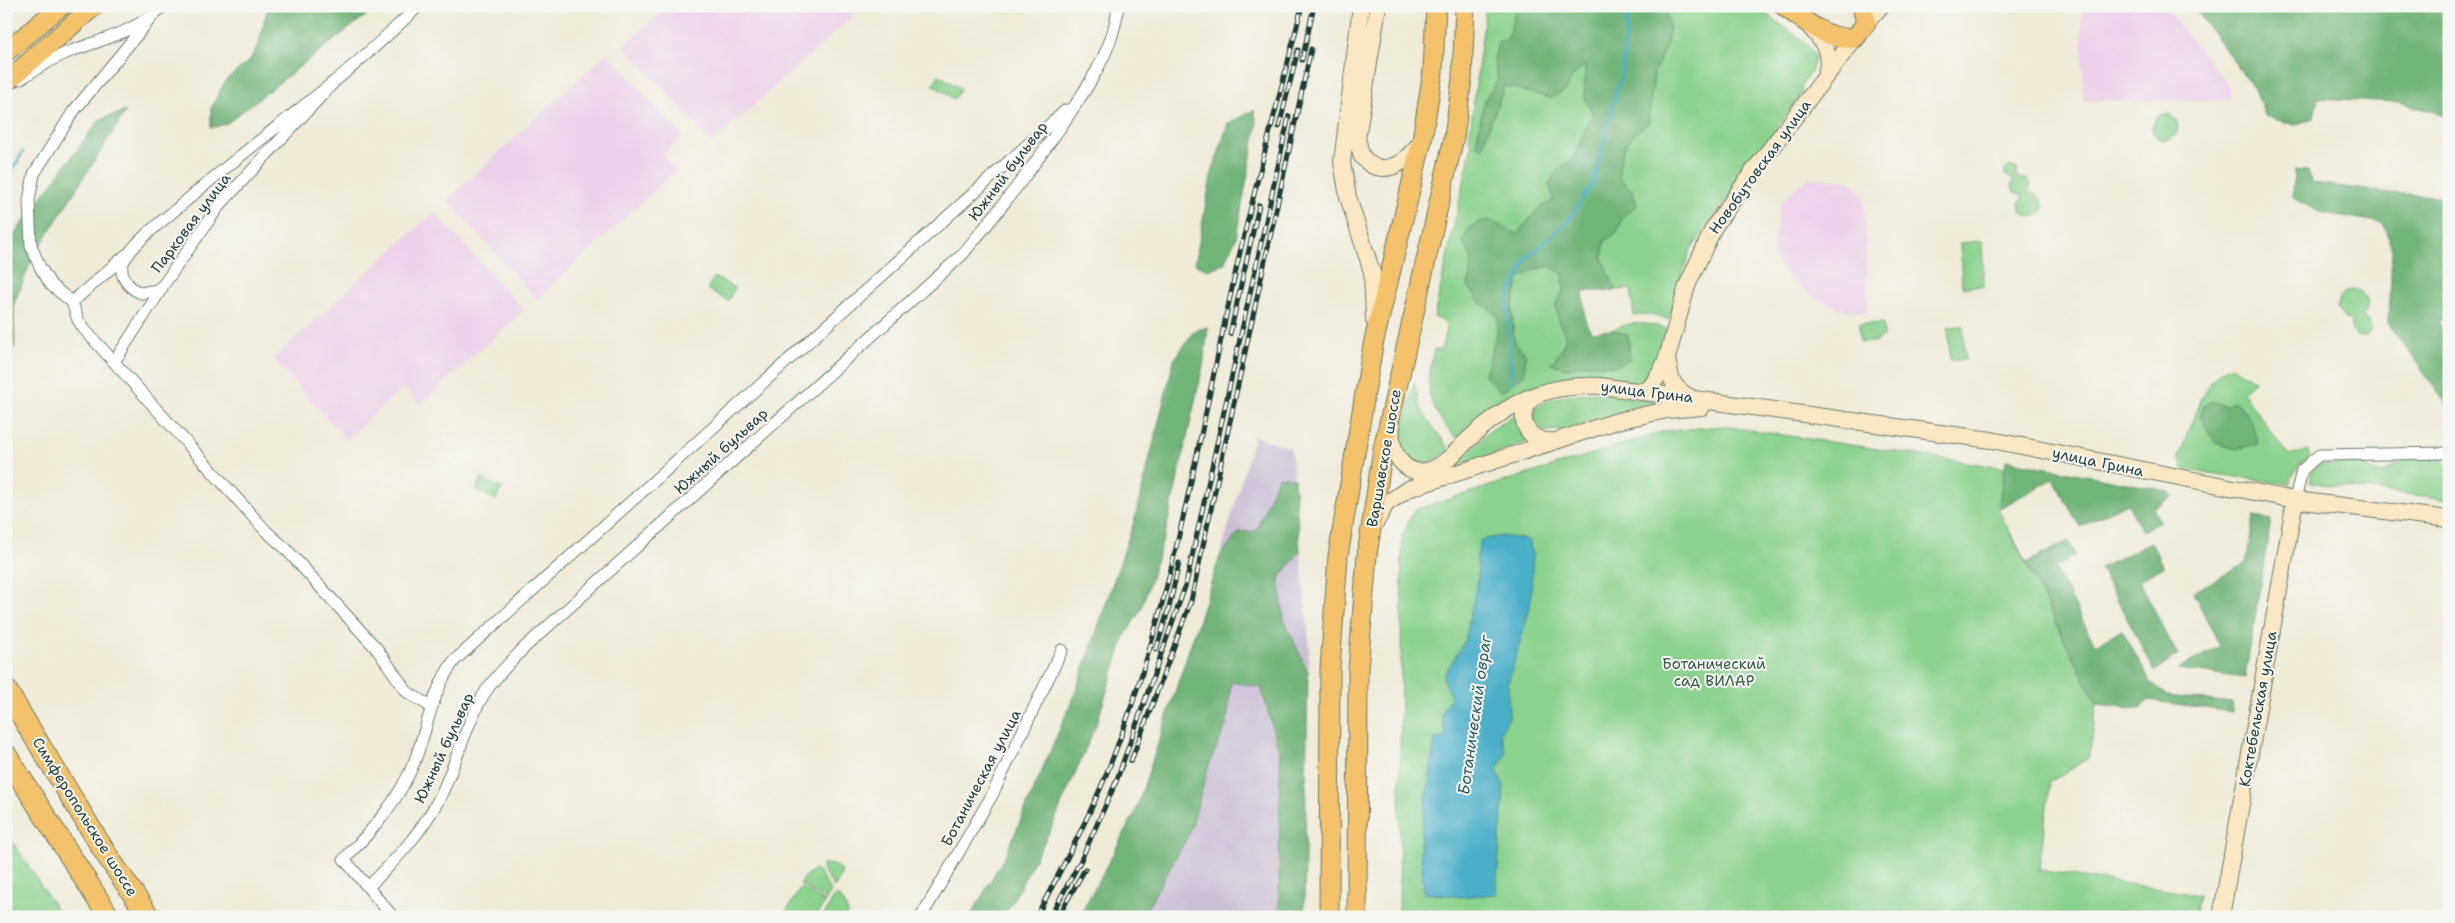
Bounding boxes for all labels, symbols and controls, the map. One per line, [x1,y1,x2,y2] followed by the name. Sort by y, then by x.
[1704,95,1816,238] street label: Новобутовская улица
[964,117,1052,225] street label: Южный бульвар
[147,168,236,277] street label: Парковая улица
[1600,376,1695,408] street label: улица Грина
[1362,387,1406,529] street label: Варшавское шоссе
[670,404,772,498] street label: Южный бульвар
[2051,443,2146,482] street label: улица Грина
[2234,629,2282,788] street label: Коктебельская улица
[1453,633,1496,796] water label: Ботанический овраг
[1662,654,1766,691] park label: Ботанический сад ВИЛАР
[410,690,478,806] street label: Южный бульвар
[936,705,1026,850] street label: Ботаническая улица
[28,734,142,900] street label: Симферопольское шоссе

